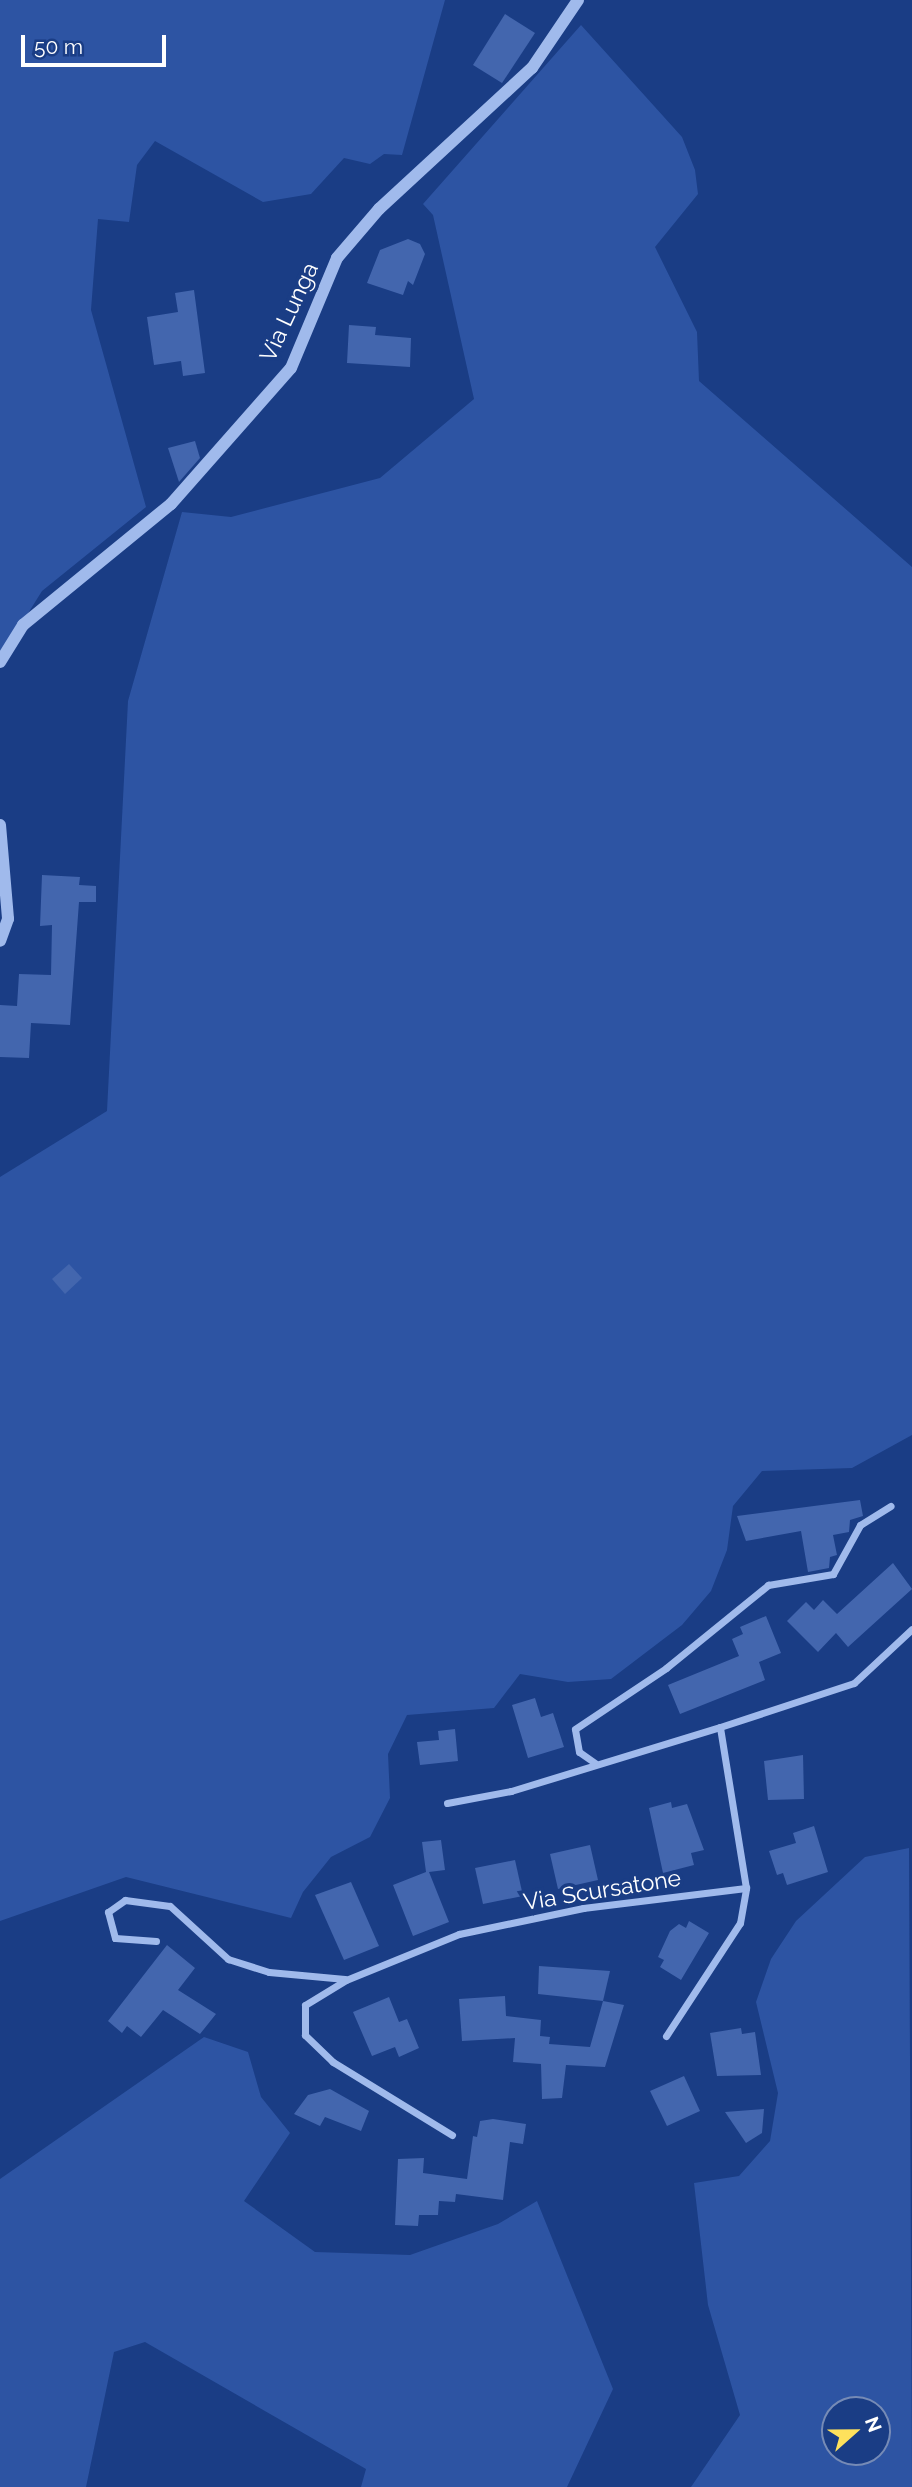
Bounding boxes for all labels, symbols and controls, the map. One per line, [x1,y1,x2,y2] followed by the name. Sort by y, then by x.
[24,21,170,65] scale bar
[34,34,83,59] text: 50 m
[254,258,324,366] street label: Via Lunga
[521,1864,683,1916] street label: Via Scursatone
[821,2396,891,2466] north arrow
[861,2413,887,2435] text: N

